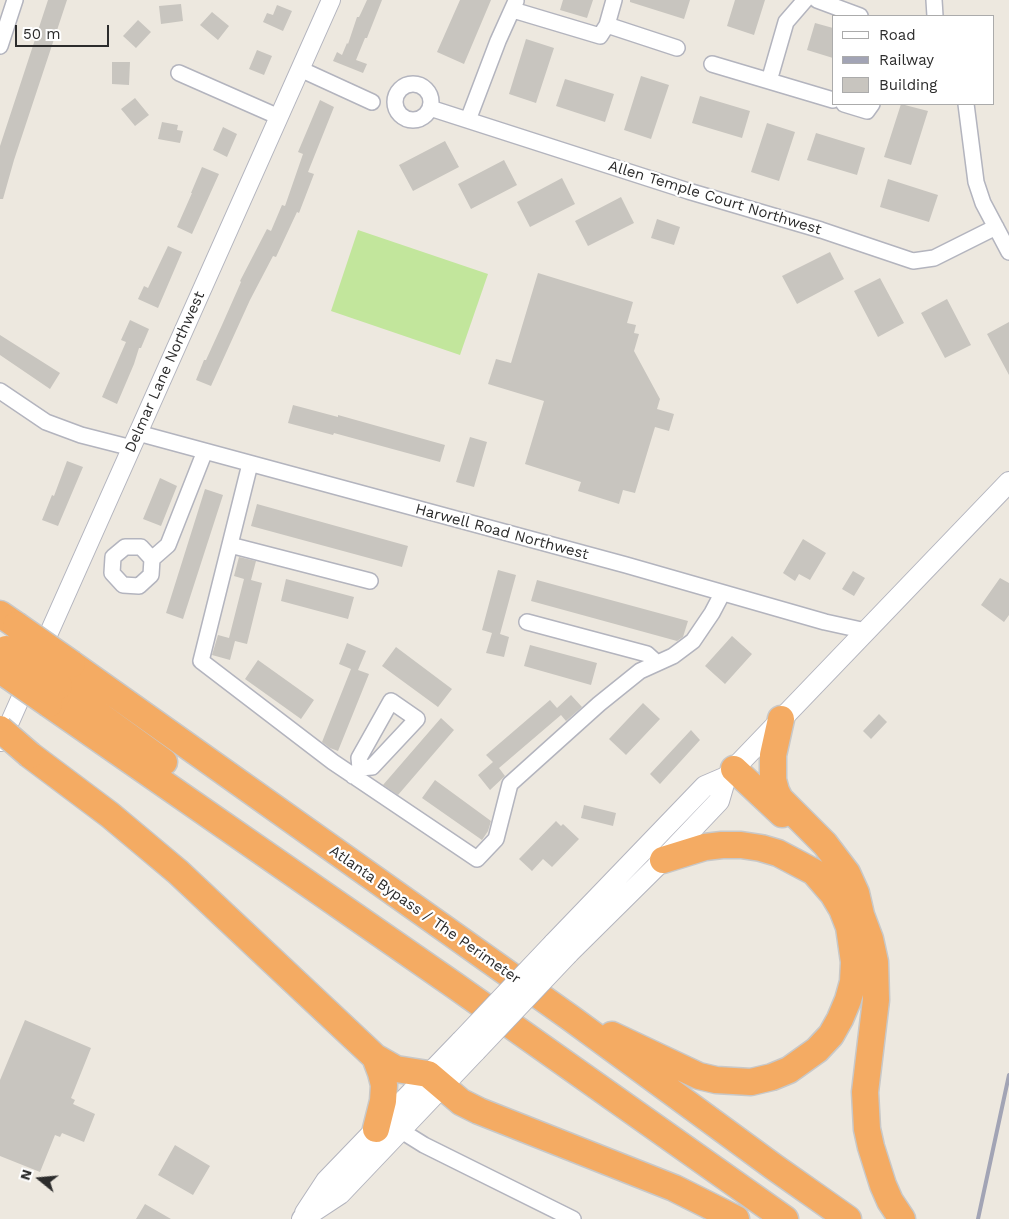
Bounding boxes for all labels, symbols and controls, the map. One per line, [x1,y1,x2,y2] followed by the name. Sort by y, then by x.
[18,15,111,47] scale bar
[832,15,994,105] legend
[23,25,60,43] text: 50 m
[879,26,916,44] text: Road
[879,51,934,69] text: Railway
[879,76,937,94] text: Building
[606,157,824,239] street label: Allen Temple Court Northwest
[121,289,209,455] street label: Delmar Lane Northwest
[413,500,591,564] street label: Harwell Road Northwest
[326,842,524,988] street label: Atlanta Bypass / The Perimeter
[15,1154,65,1204] north arrow
[16,1167,35,1182] text: N

